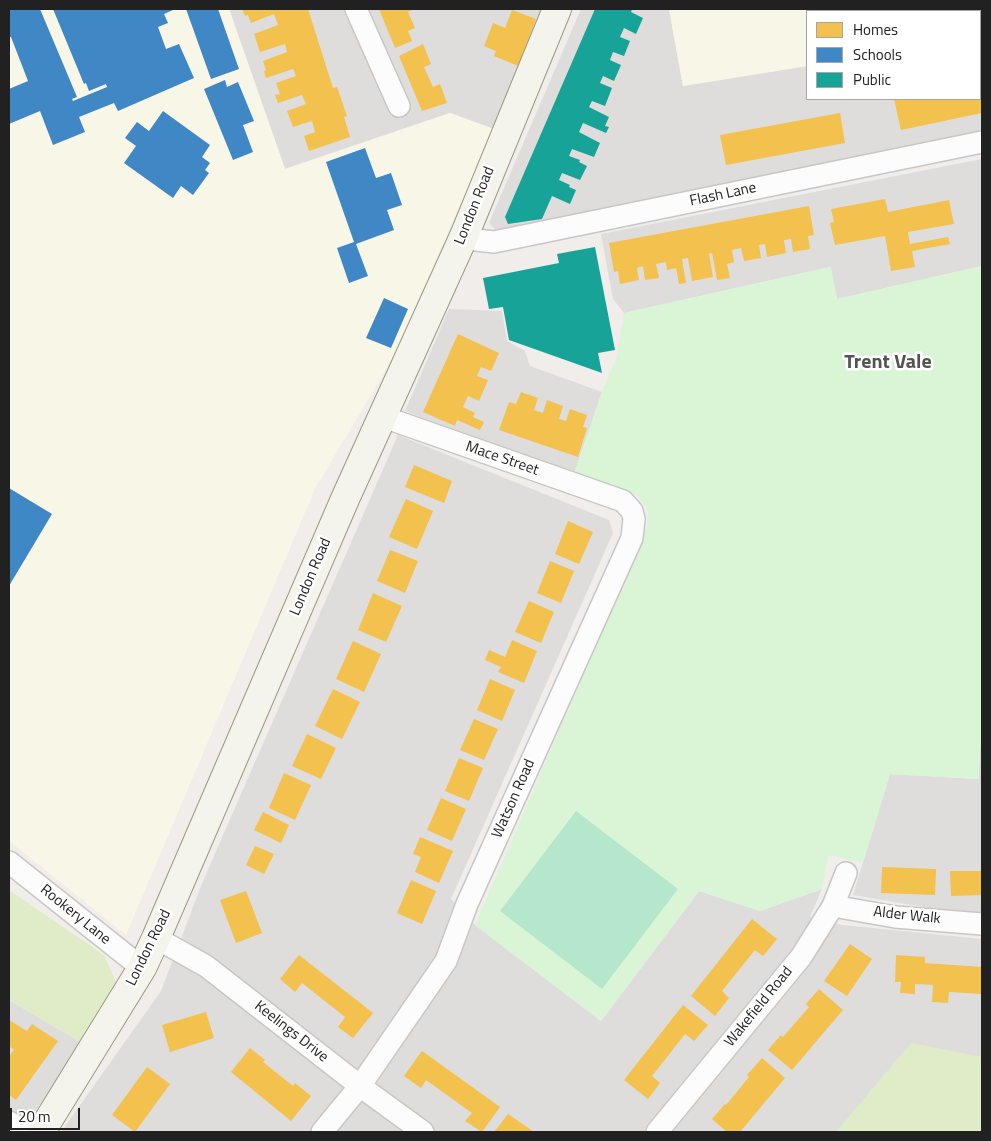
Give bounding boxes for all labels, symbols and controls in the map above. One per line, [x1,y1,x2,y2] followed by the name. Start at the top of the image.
[806,10,981,100] legend
[853,18,898,41] text: Homes
[853,43,902,66] text: Schools
[853,68,891,91] text: Public
[451,164,499,248] street label: London Road
[688,179,758,211] street label: Flash Lane
[844,351,932,375] district label: Trent Vale
[463,438,541,480] street label: Mace Street
[287,535,335,619] street label: London Road
[489,757,539,841] street label: Watson Road
[36,881,114,949] street label: Rookery Lane
[872,904,942,928] street label: Alder Walk
[123,907,175,989] street label: London Road
[721,963,797,1051] street label: Wakefield Road
[250,997,332,1067] street label: Keelings Drive
[12,1098,82,1130] scale bar
[18,1105,51,1128] text: 20 m

